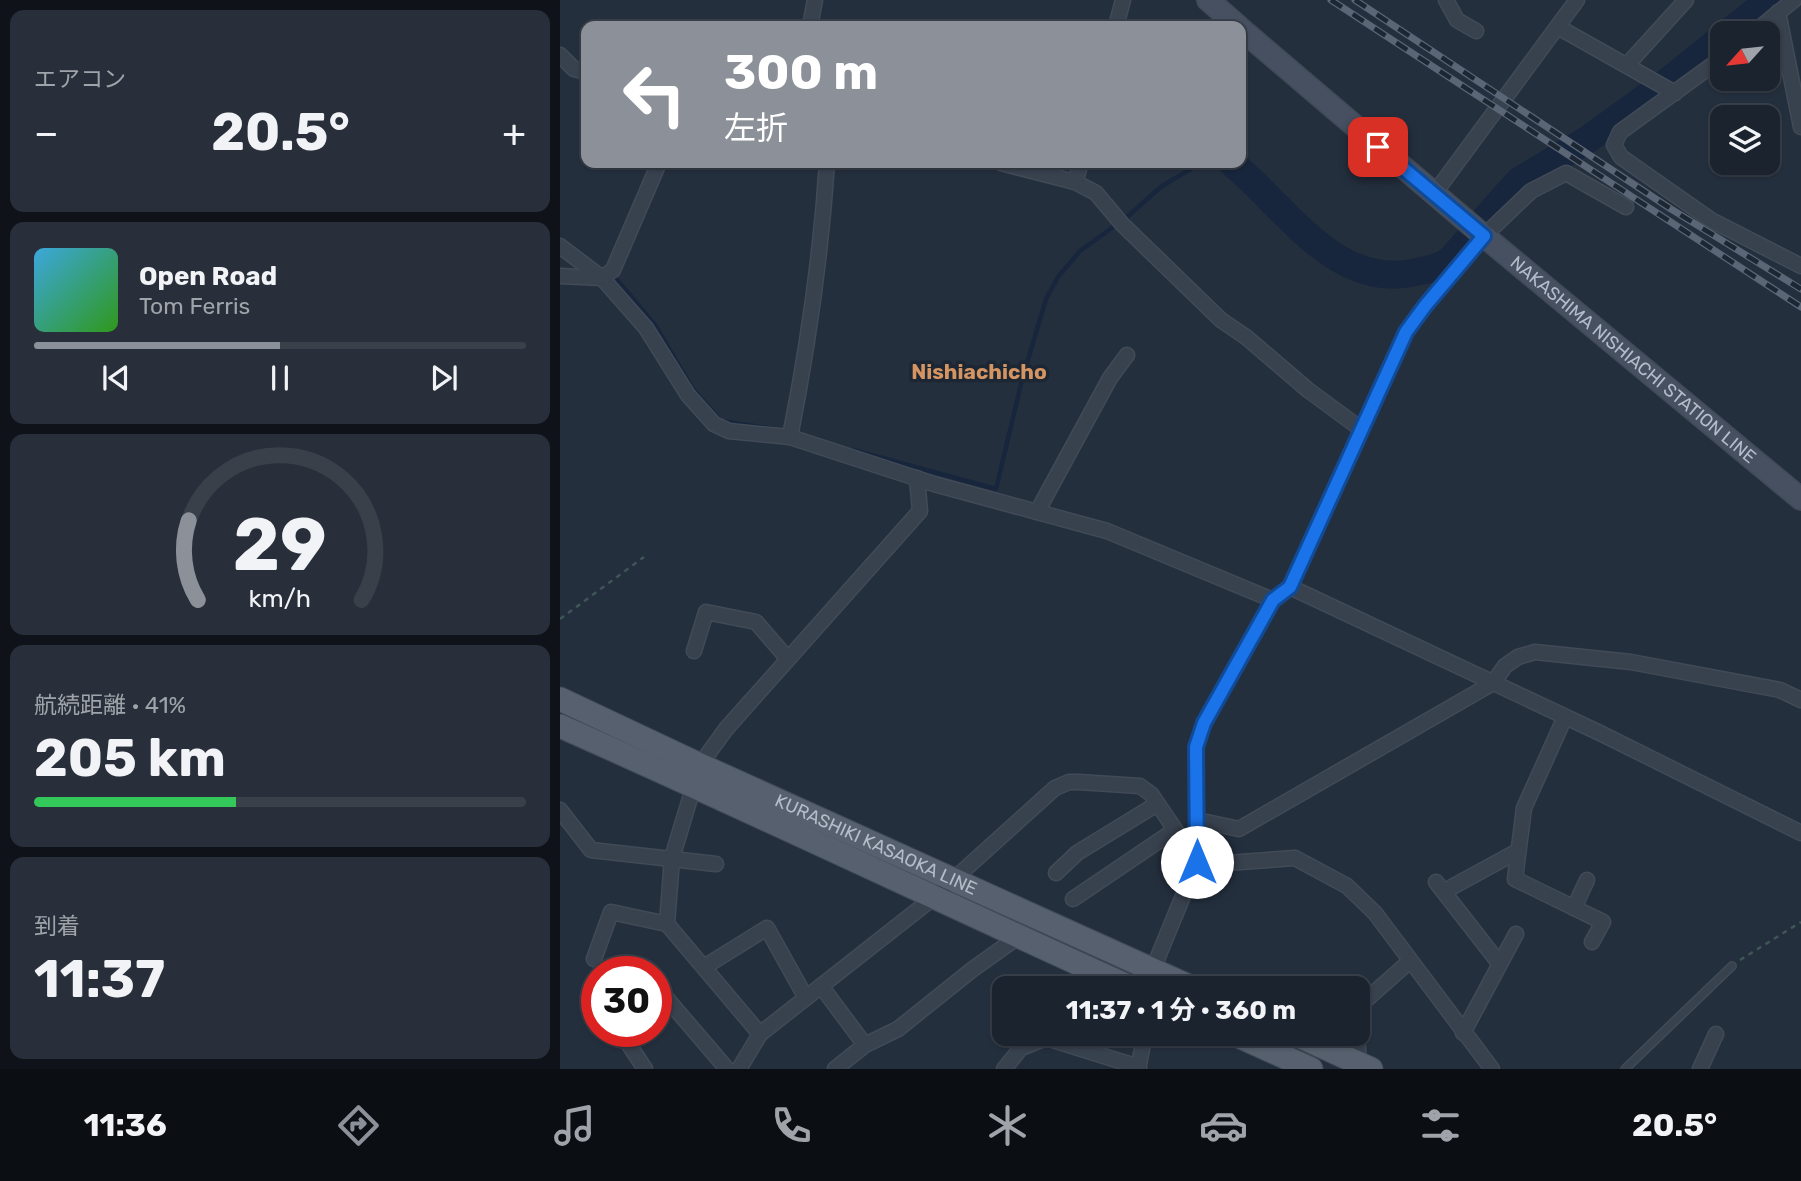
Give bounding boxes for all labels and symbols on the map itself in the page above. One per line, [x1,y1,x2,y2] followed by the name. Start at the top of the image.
[1710,21,1780,91] north arrow
[1348,117,1408,177] pin
[1506,251,1761,468] street label: NAKASHIMA NISHIACHI STATION LINE
[911,359,1047,384] district label: Nishiachicho
[772,789,981,900] street label: KURASHIKI KASAOKA LINE
[1160,825,1234,899] position arrow
[581,956,672,1047] speed limit sign: 30

